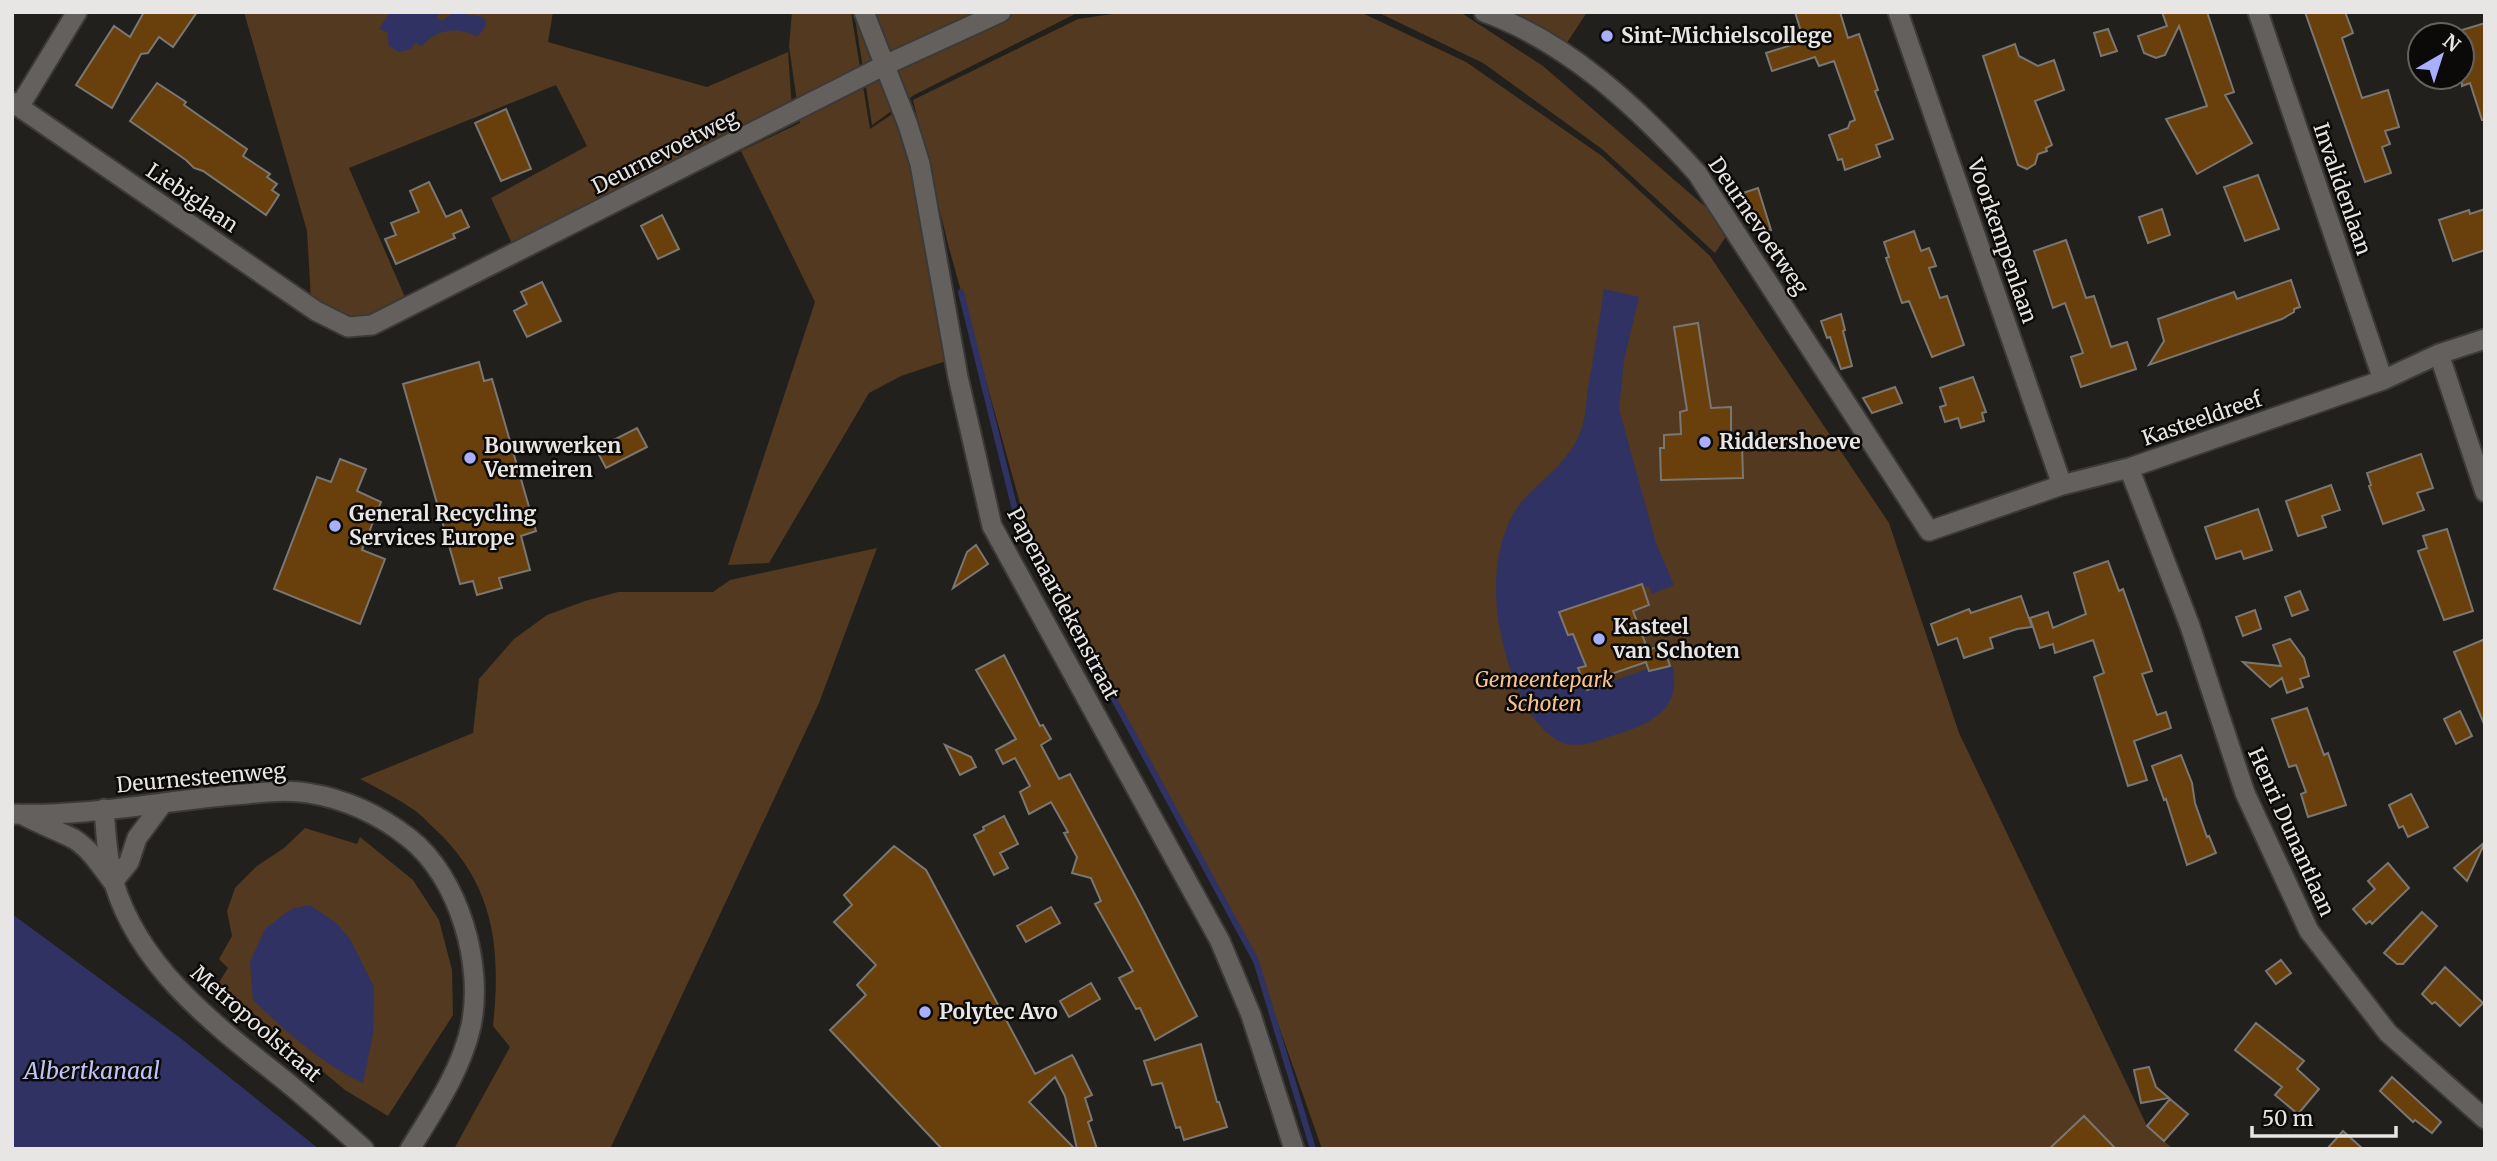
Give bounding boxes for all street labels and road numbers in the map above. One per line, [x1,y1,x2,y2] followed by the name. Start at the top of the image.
[587,103,743,200] street label: Deurnevoetweg
[2307,119,2378,259] street label: Invalidenlaan
[1702,152,1815,300] street label: Deurnevoetweg
[1961,154,2043,327] street label: Voorkempenlaan
[141,157,244,238] street label: Liebiglaan
[2138,385,2266,452] street label: Kasteeldreef
[1001,503,1126,705] street label: Papenaardekenstraat
[2242,743,2341,920] street label: Henri Dunantlaan
[115,757,287,798] street label: Deurnesteenweg
[185,959,327,1088] street label: Metropoolstraat

